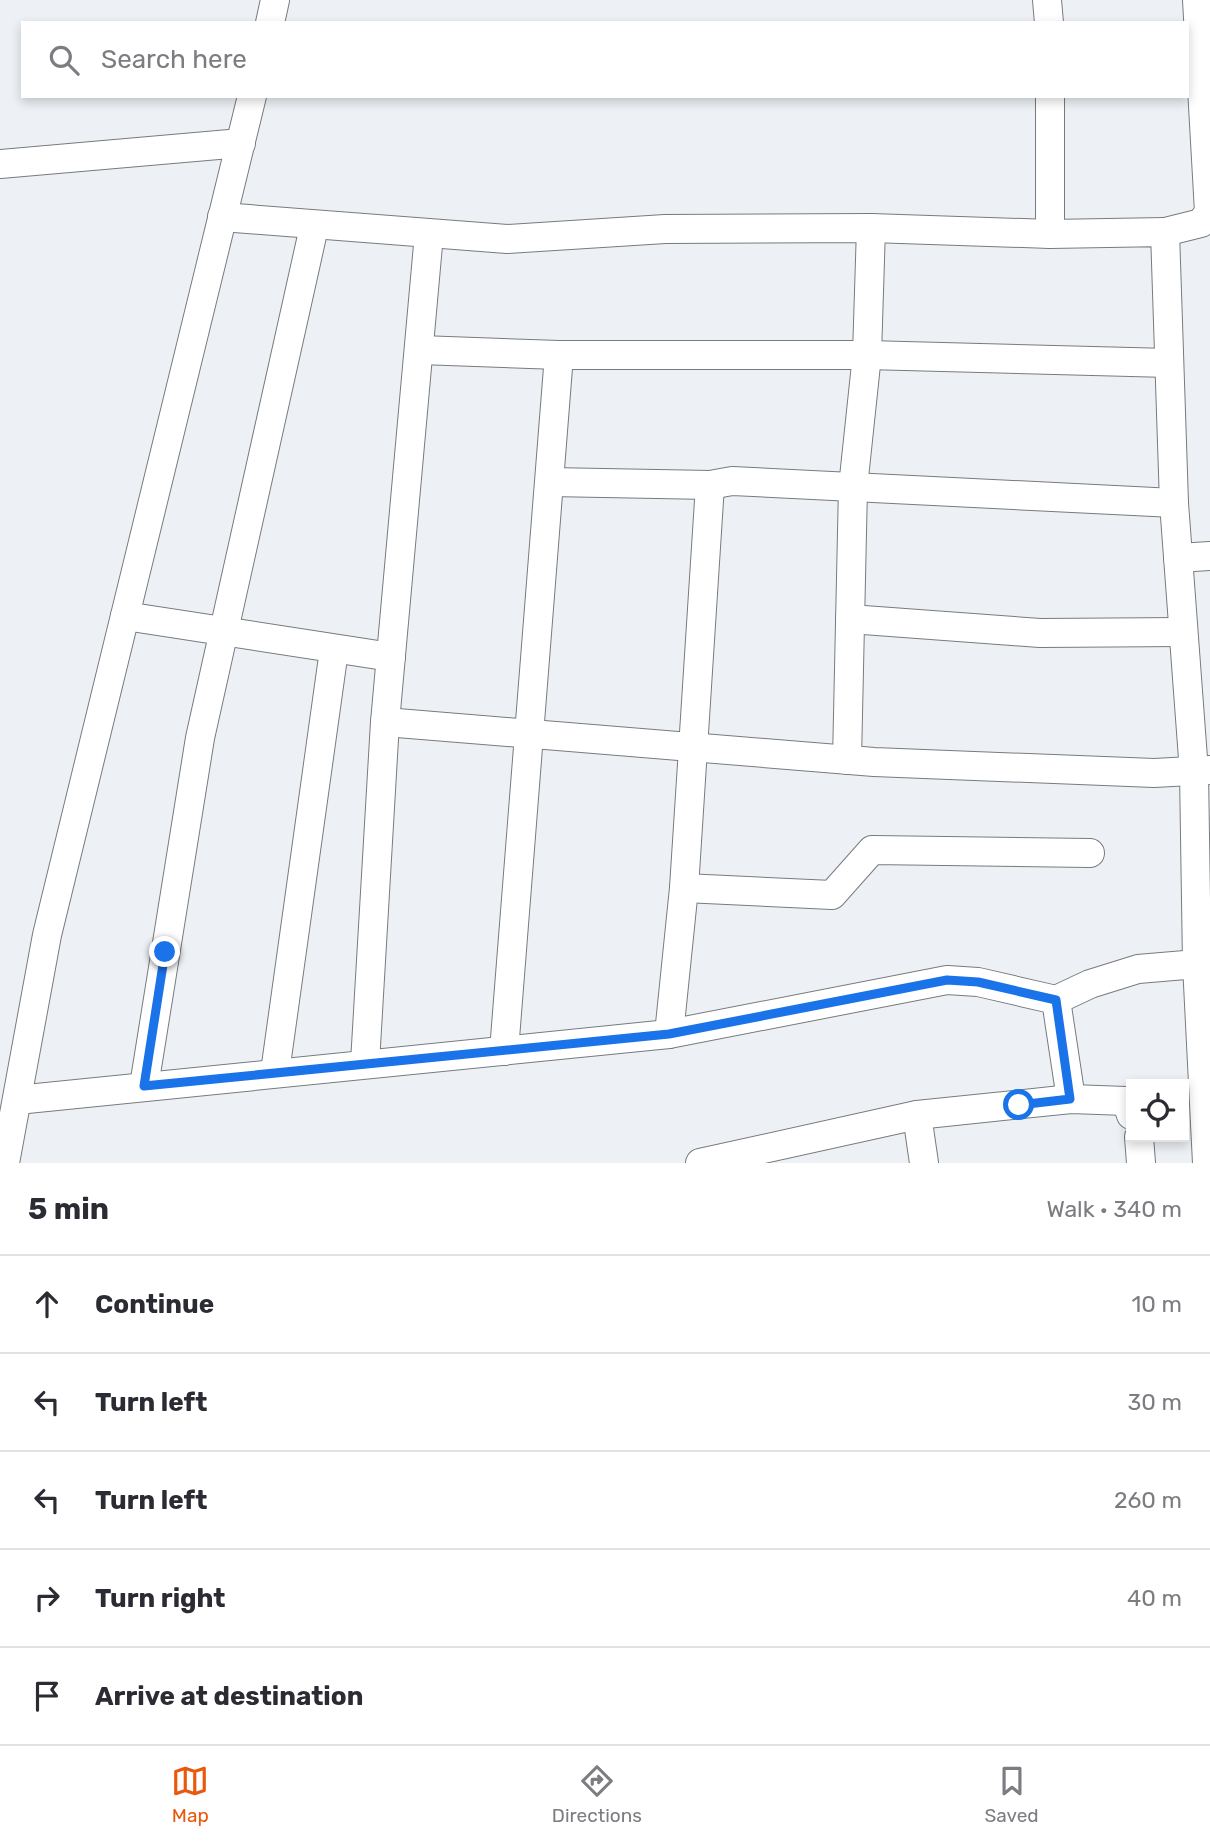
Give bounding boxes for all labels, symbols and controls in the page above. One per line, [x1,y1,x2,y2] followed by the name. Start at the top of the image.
[21,21,1189,98] search box
[45,41,83,79] icon: search
[101,44,247,75] text: Search here
[149,936,180,967] route end
[1126,1079,1189,1142] map controls
[1126,1079,1189,1142] button: locate
[1003,1089,1034,1120] route start
[28,1191,109,1227] text: 5 min
[1047,1195,1182,1223] text: Walk · 340 m
[28,1285,66,1323] icon: ahead
[95,1289,214,1320] text: Continue
[1131,1290,1182,1318] text: 10 m
[28,1383,66,1421] icon: left
[95,1387,207,1418] text: Turn left
[1127,1388,1182,1416] text: 30 m
[28,1481,66,1519] icon: left
[95,1485,207,1516] text: Turn left
[1114,1486,1182,1514] text: 260 m
[28,1579,66,1617] icon: right
[95,1583,225,1614] text: Turn right
[1127,1584,1182,1612] text: 40 m
[28,1677,66,1715] icon: arrive
[95,1681,363,1712] text: Arrive at destination
[171,1762,209,1827] tab: Map
[552,1762,642,1827] tab: Directions
[984,1762,1039,1827] tab: Saved

